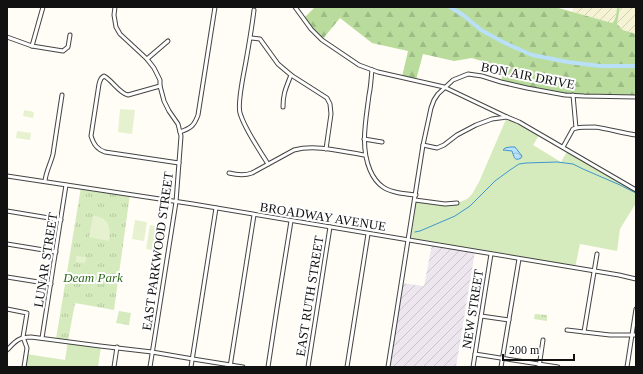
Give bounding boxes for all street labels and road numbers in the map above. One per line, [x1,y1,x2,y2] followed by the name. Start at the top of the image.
[480,59,576,92] street label: BON AIR DRIVE
[139,171,176,332] street label: EAST PARKWOOD STREET
[259,199,387,234] street label: BROADWAY AVENUE
[31,212,60,309] street label: LUNAR STREET
[293,235,326,357] street label: EAST RUTH STREET
[459,268,486,350] street label: NEW STREET

